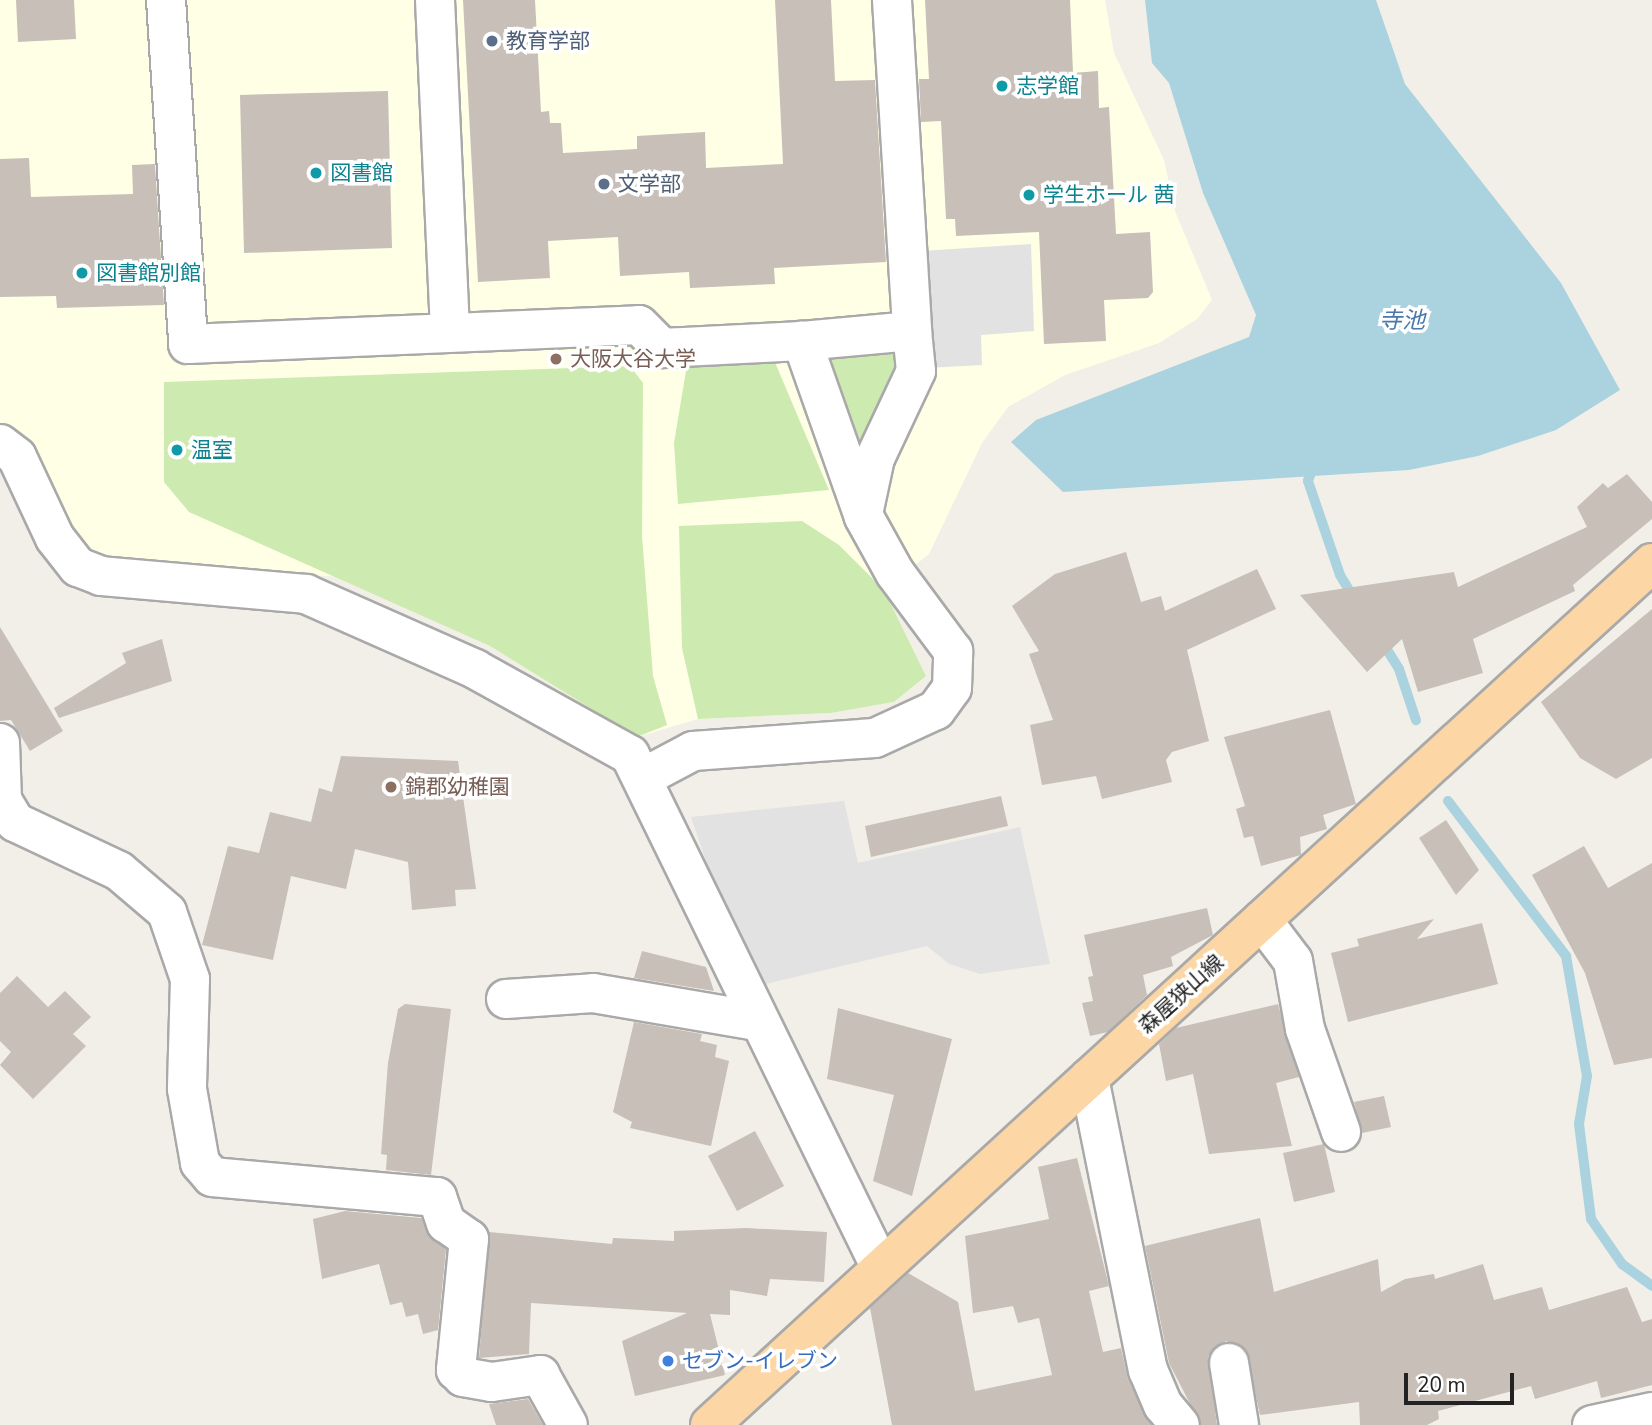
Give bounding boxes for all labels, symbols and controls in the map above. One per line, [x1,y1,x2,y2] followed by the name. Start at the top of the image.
[506,28,590,54] place label: 教育学部
[484,33,500,49] marker: 教育学部
[1016,73,1079,99] place label: 志学館
[994,78,1010,94] marker: 志学館
[330,160,393,186] place label: 図書館
[308,165,324,181] marker: 図書館
[618,171,681,197] place label: 文学部
[596,176,612,192] marker: 文学部
[1043,182,1174,208] place label: 学生ホール 茜
[1021,187,1037,203] marker: 学生ホール 茜
[96,260,201,286] place label: 図書館別館
[74,265,90,281] marker: 図書館別館
[1379,307,1425,335] water label: 寺池
[570,346,696,372] place label: 大阪大谷大学
[548,351,564,367] marker: 大阪大谷大学
[191,437,233,463] place label: 温室
[169,442,185,458] marker: 温室
[405,774,510,800] place label: 錦郡幼稚園
[383,779,399,795] marker: 錦郡幼稚園
[1134,950,1228,1038] street label: 森屋狭山線
[682,1348,838,1374] place label: セブン-イレブン
[660,1353,676,1369] marker: セブン-イレブン
[1407,1358,1517,1402] scale bar
[1417,1371,1466,1399] text: 20 m

